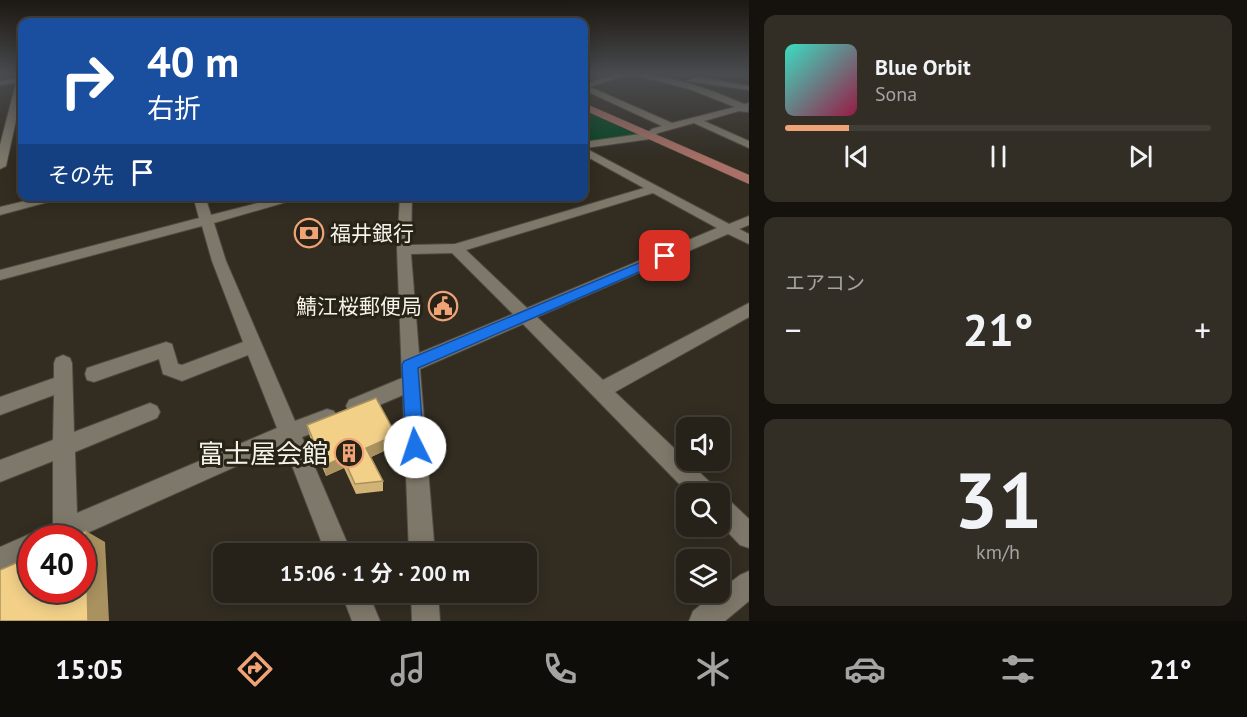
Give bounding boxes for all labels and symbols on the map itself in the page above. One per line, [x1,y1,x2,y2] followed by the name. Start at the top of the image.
[293,217,325,249] bank icon: 福井銀行
[330,220,414,247] place label: 福井銀行
[639,230,690,281] pin
[427,290,459,322] public building icon: 鯖江桜郵便局
[296,293,422,320] place label: 鯖江桜郵便局
[383,415,447,479] position arrow
[198,437,328,470] place label: 富士屋会館
[333,437,365,469] building icon: 富士屋会館
[18,525,96,603] speed limit sign: 40

